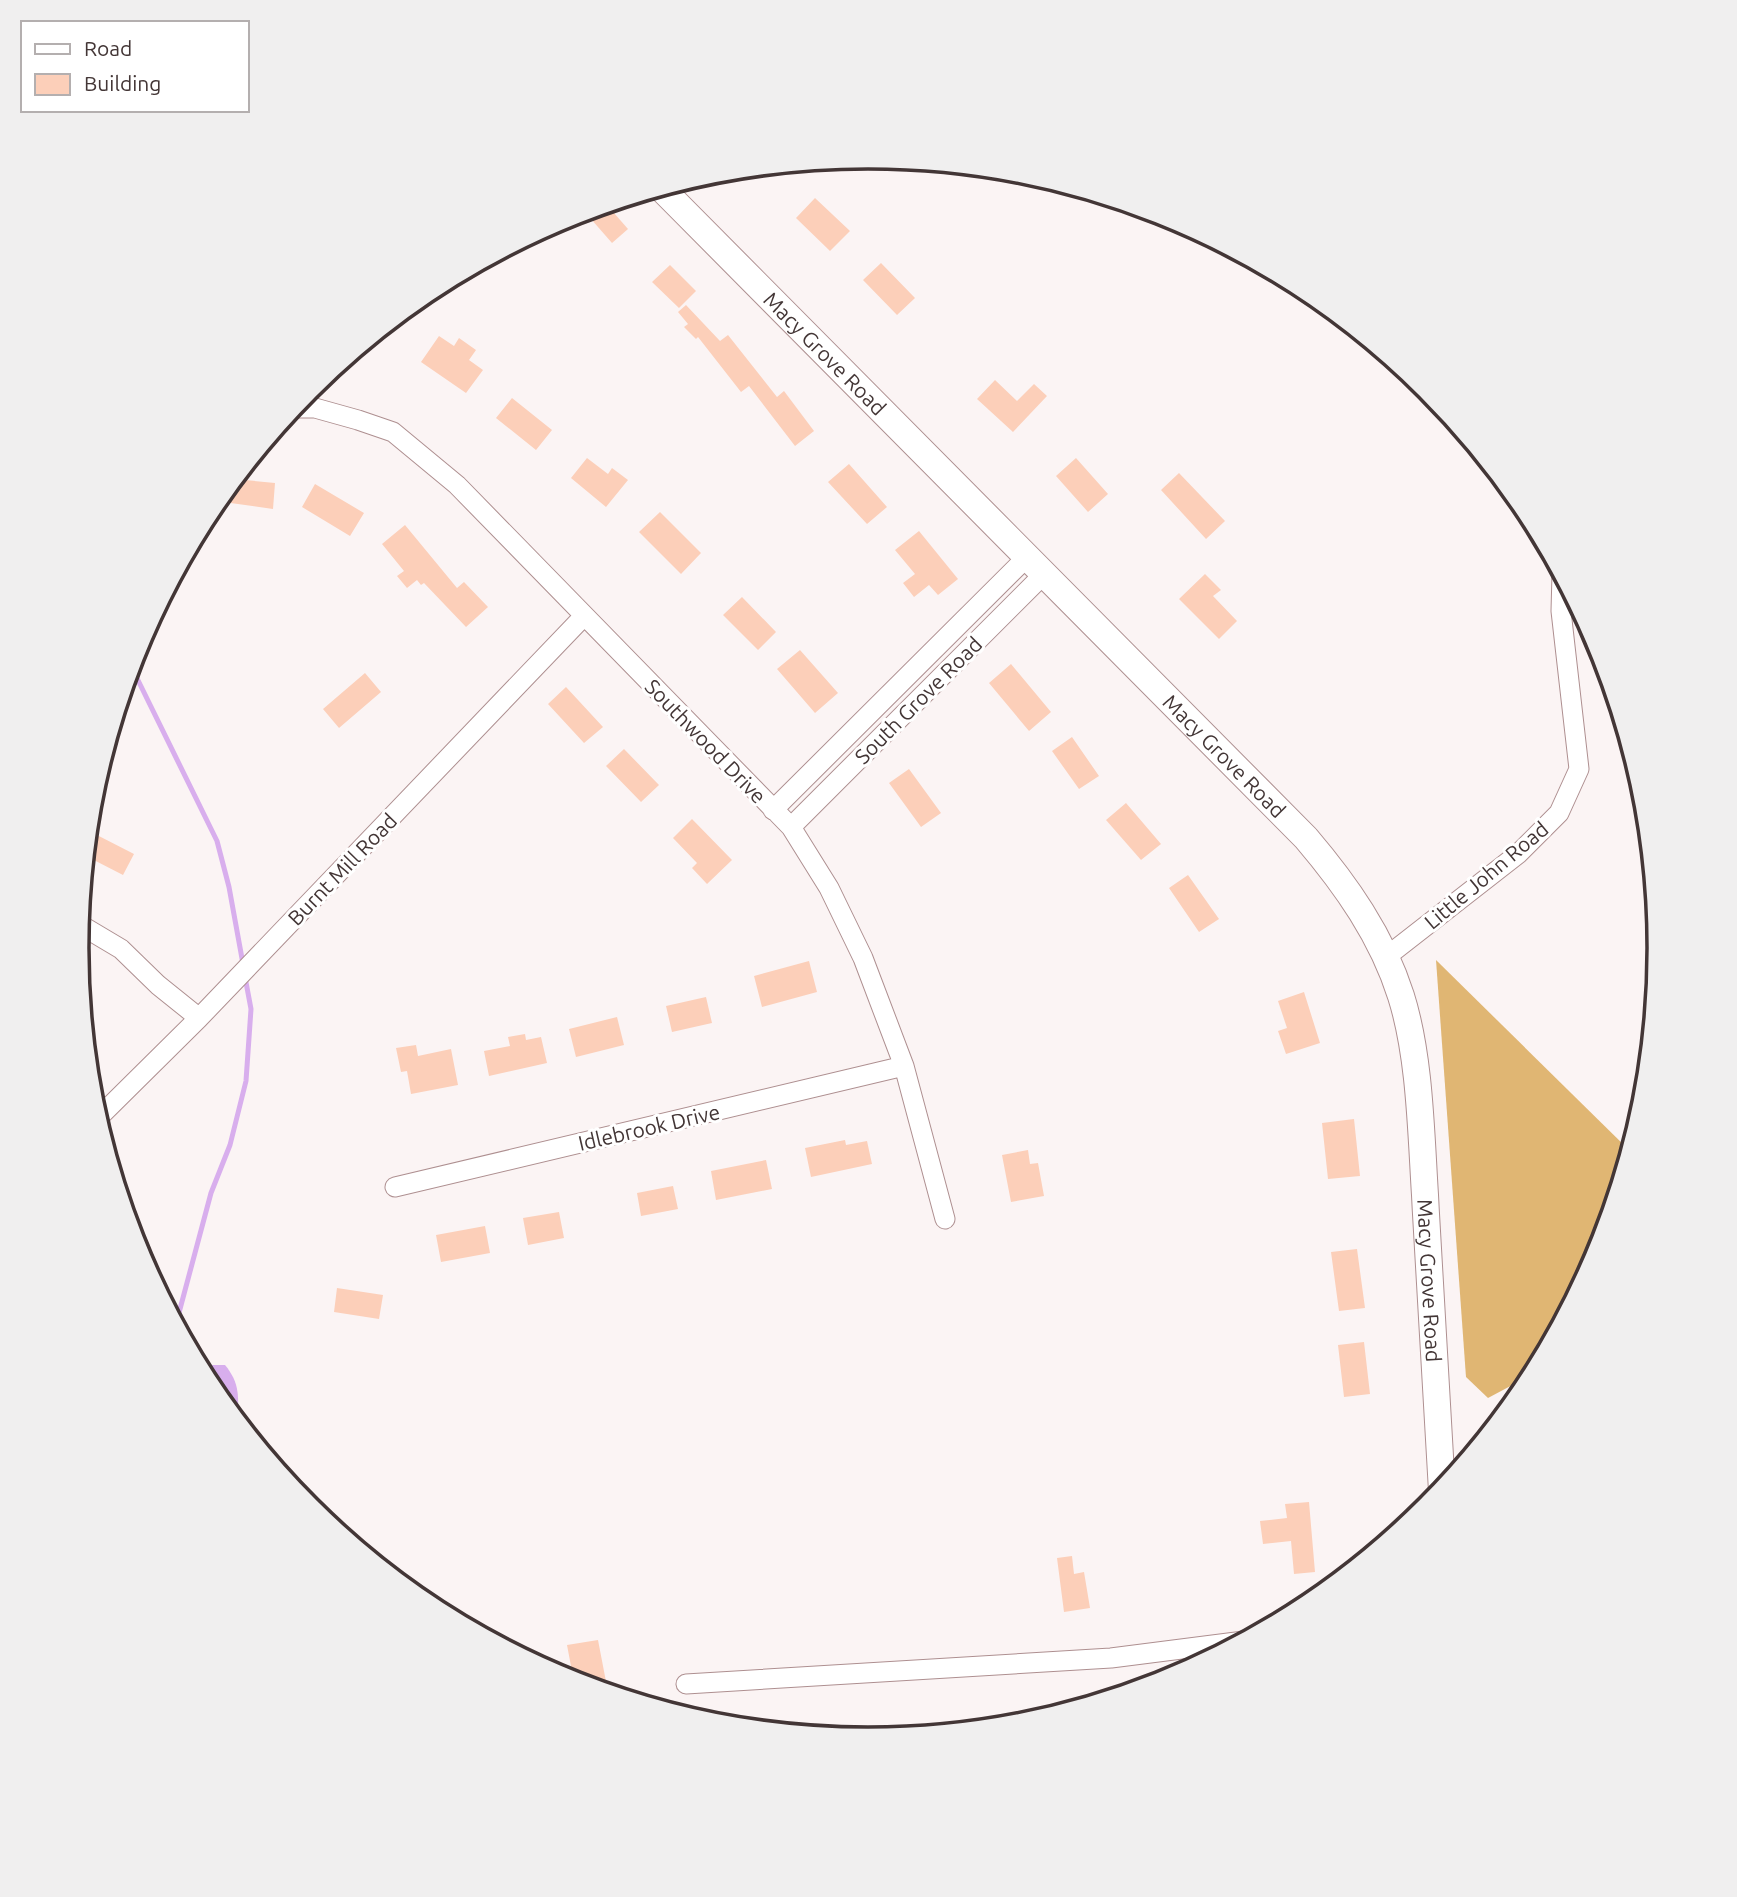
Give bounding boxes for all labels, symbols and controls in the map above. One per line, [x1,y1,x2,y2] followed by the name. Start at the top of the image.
[21,21,248,112] legend
[84,36,132,60] text: Road
[84,71,161,95] text: Building
[759,287,891,420] street label: Macy Grove Road
[850,632,986,768] street label: South Grove Road
[641,674,771,808] street label: Southwood Drive
[1159,689,1290,822] street label: Macy Grove Road
[283,808,401,930] street label: Burnt Mill Road
[1419,816,1553,934] street label: Little John Road
[576,1099,722,1155] street label: Idlebrook Drive
[1413,1199,1446,1363] street label: Macy Grove Road

